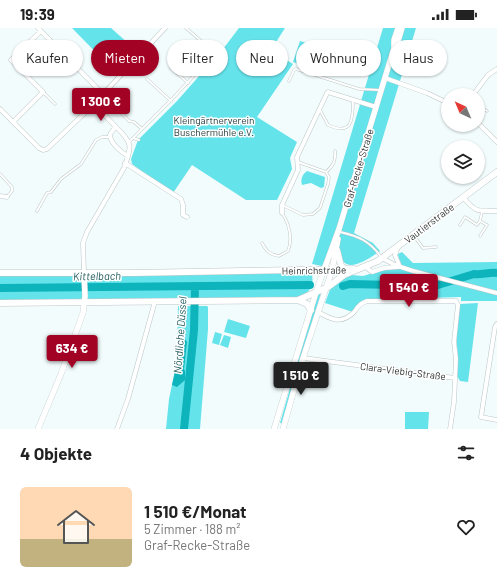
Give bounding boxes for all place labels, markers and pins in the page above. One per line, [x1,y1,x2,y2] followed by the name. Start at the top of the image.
[64,88,138,122] pin: 1 300 €
[372,274,446,308] pin: 1 540 €
[44,335,100,369] pin: 634 €
[264,362,338,396] pin: 1 510 €

